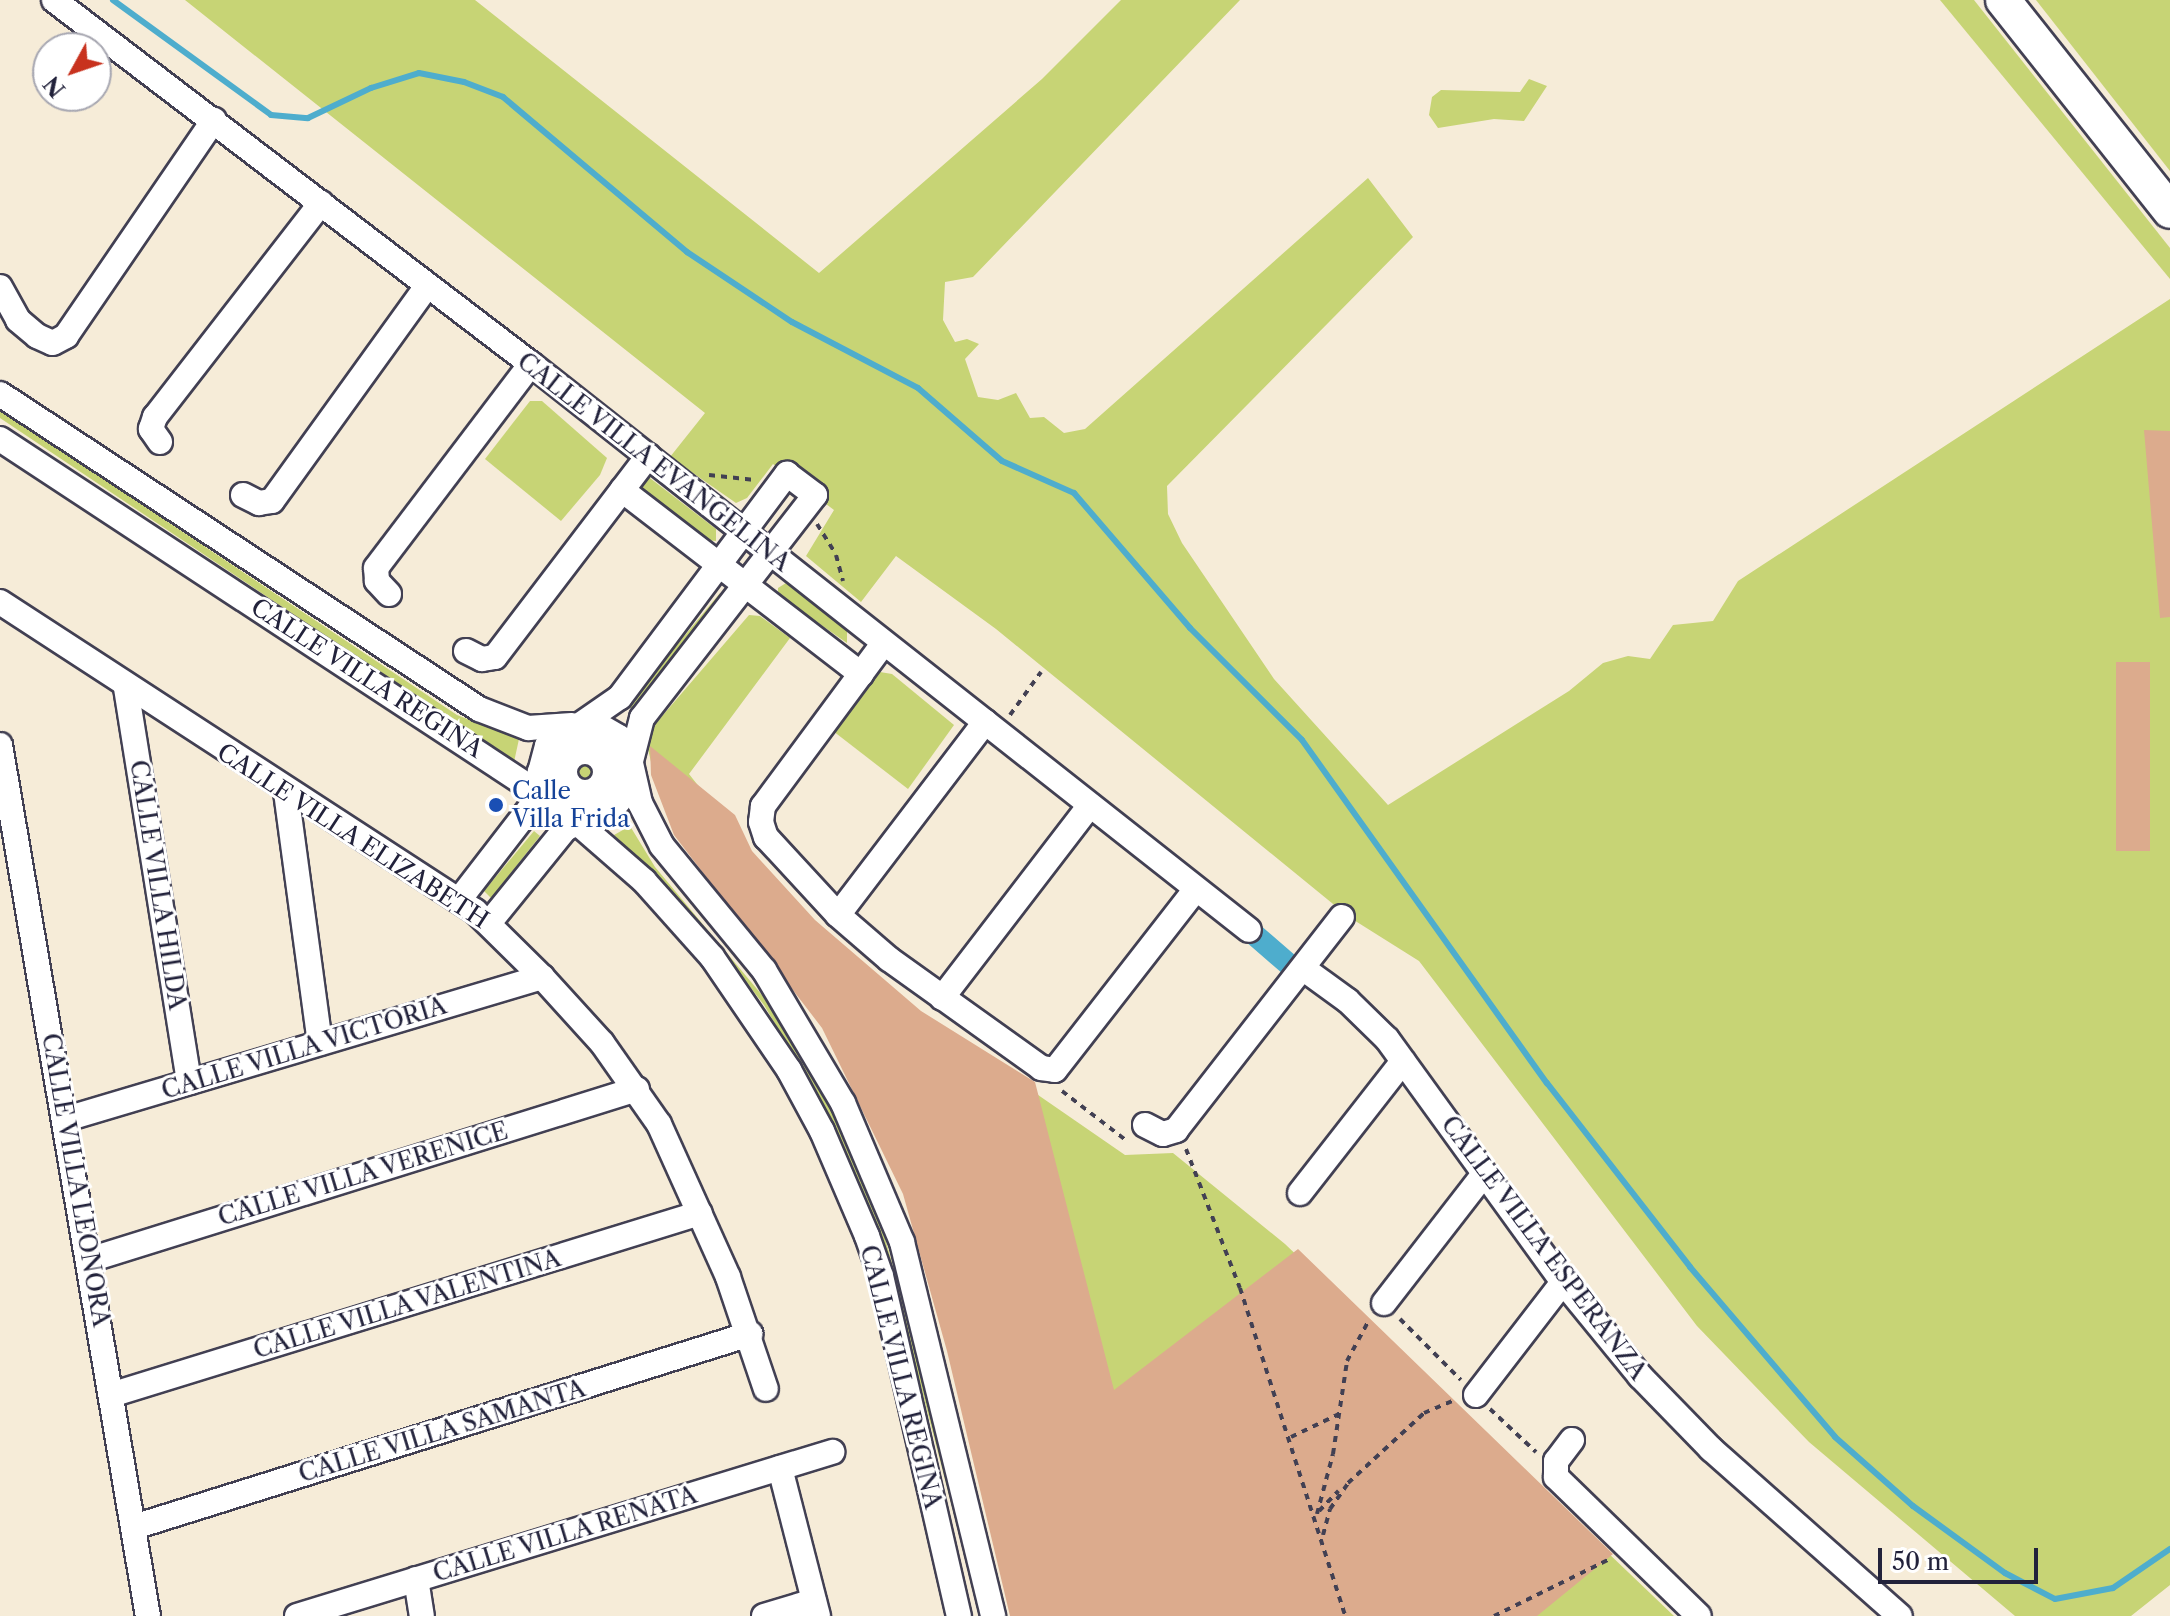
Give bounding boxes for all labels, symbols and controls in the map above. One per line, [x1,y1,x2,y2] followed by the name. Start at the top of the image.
[32,32,112,112] north arrow
[38,70,71,102] text: N
[511,346,797,578] street label: CALLE VILLA EVANGELINA
[245,592,489,764] street label: CALLE VILLA REGINA
[211,737,495,935] street label: CALLE VILLA ELIZABETH
[124,757,192,1013] street label: CALLE VILLA HILDA
[512,777,630,833] place label: Calle Villa Frida
[487,796,505,814] marker: Calle Villa Frida
[157,990,451,1106] street label: CALLE VILLA VICTORIA
[36,1030,116,1330] street label: CALLE VILLA LEONORA
[1435,1110,1653,1386] street label: CALLE VILLA ESPERANZA
[213,1116,513,1232] street label: CALLE VILLA VERENICE
[854,1241,948,1513] street label: CALLE VILLA REGINA
[249,1243,565,1365] street label: CALLE VILLA VALENTINA
[294,1373,590,1489] street label: CALLE VILLA SAMANTA
[429,1480,701,1588] street label: CALLE VILLA RENATA
[1882,1532,2042,1582] scale bar
[1892,1547,1949,1576] text: 50 m

